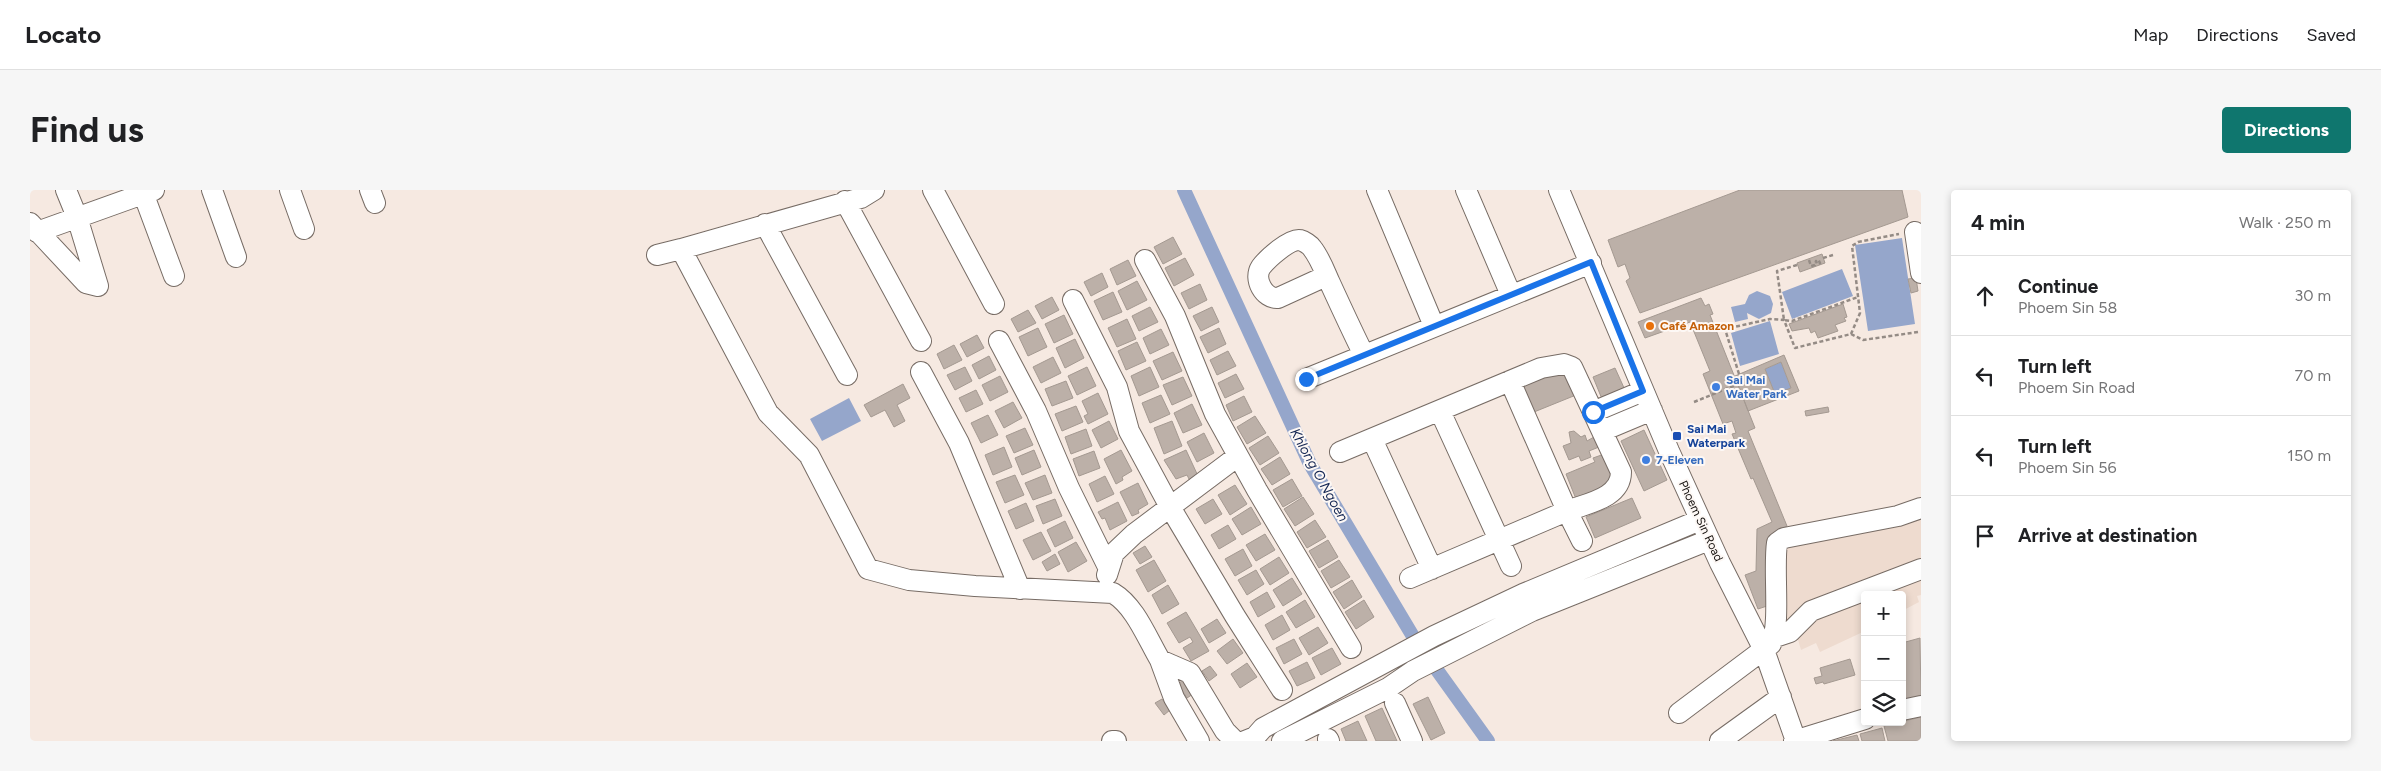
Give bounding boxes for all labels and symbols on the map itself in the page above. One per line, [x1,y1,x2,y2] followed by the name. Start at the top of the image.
[1660,319,1734,333] place label: Café Amazon
[1644,320,1656,332] marker: Café Amazon
[1295,368,1318,391] route end
[1726,373,1788,401] place label: Sai Mai Water Park
[1710,381,1722,393] marker: Sai Mai Water Park
[1582,401,1605,424] route start
[1687,422,1746,450] place label: Sai Mai Waterpark
[1286,425,1352,525] water label: Khlong O Ngoen
[1671,430,1683,442] marker: Sai Mai Waterpark
[1656,453,1704,467] place label: 7-Eleven
[1640,454,1652,466] marker: 7-Eleven
[1676,478,1726,564] street label: Phoem Sin Road

